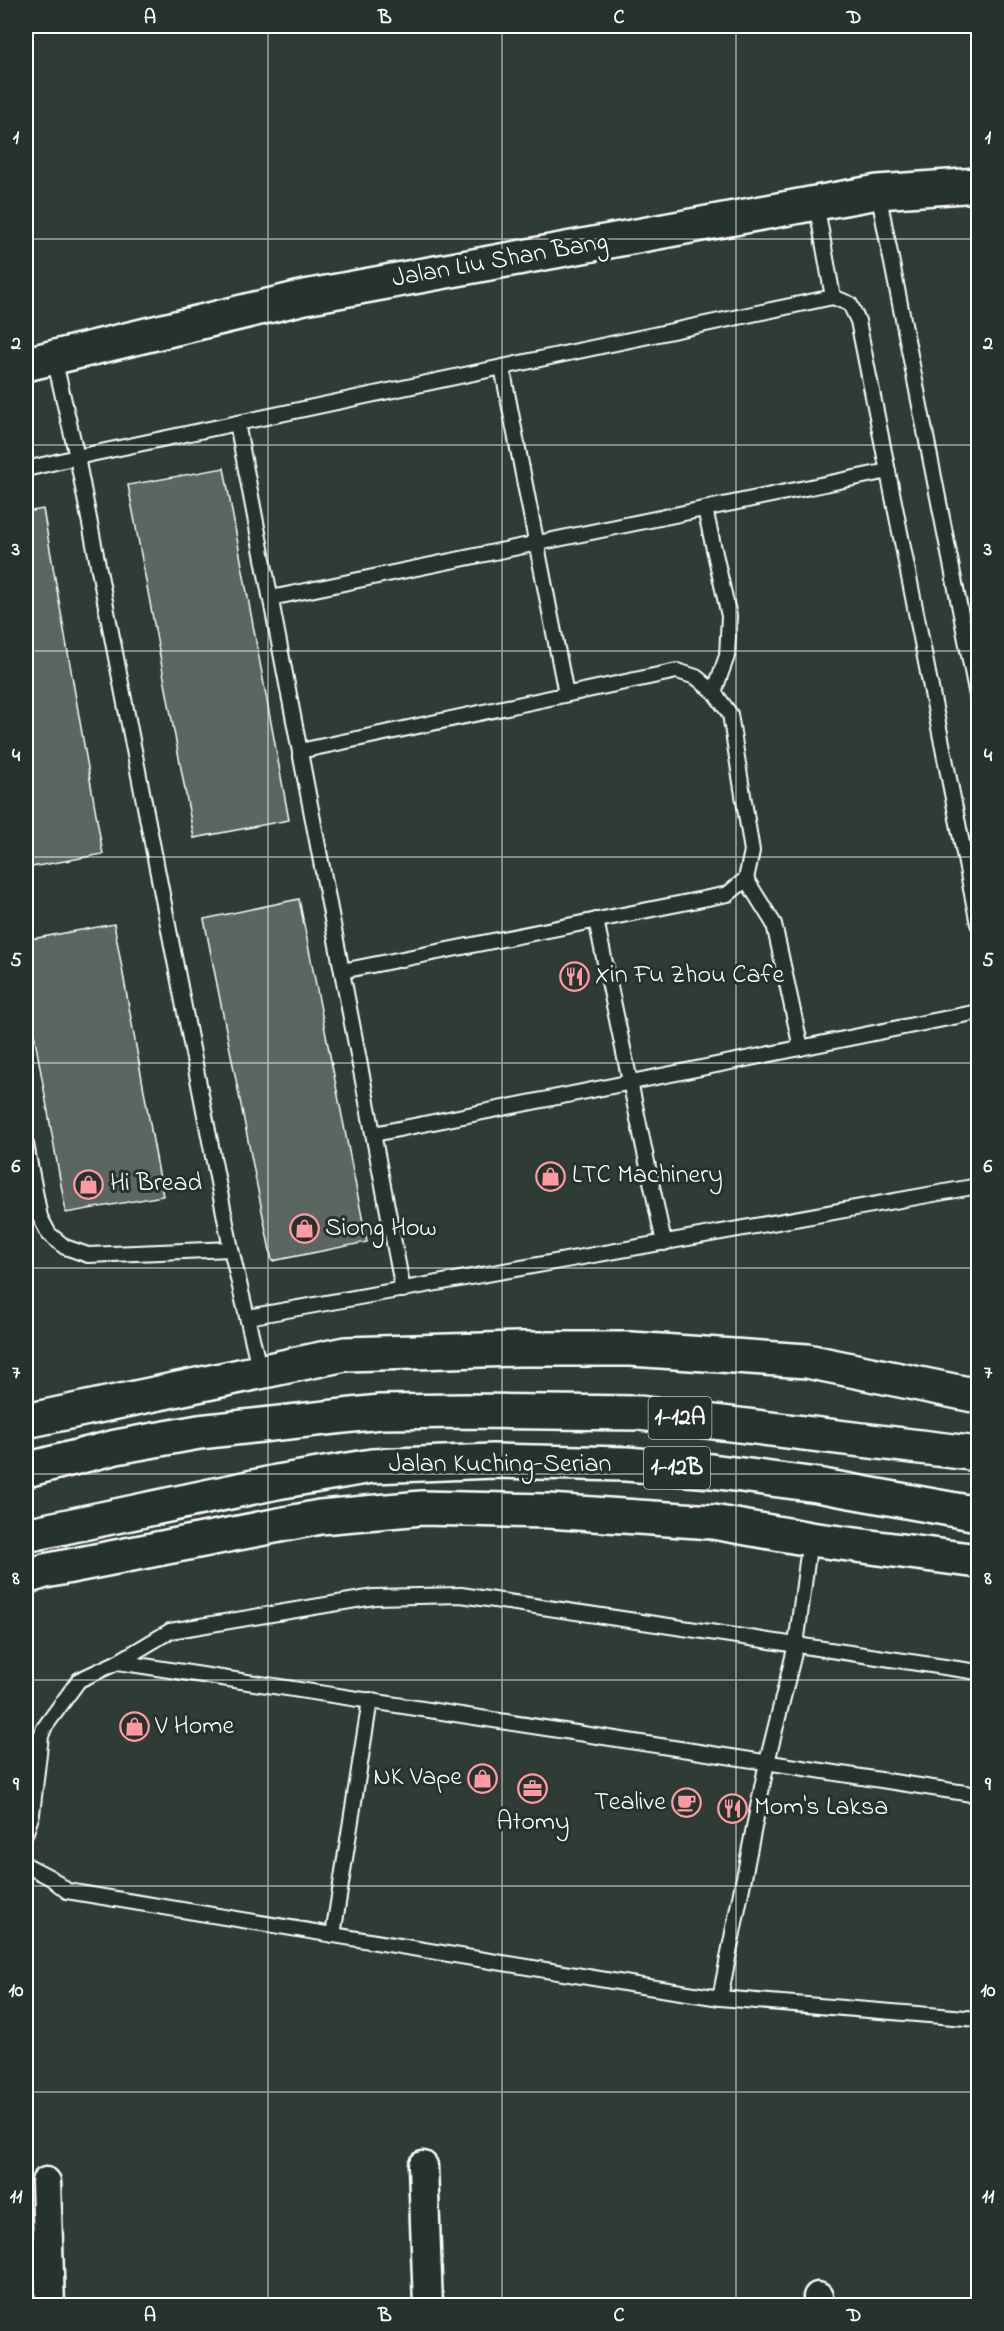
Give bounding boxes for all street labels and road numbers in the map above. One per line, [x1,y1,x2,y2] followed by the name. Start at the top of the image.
[389,223,611,299] street label: Jalan Liu Shan Bang
[648,1397,712,1439] road number: 1-12A
[389,1446,611,1484] street label: Jalan Kuching-Serian
[644,1447,710,1489] road number: 1-12B

